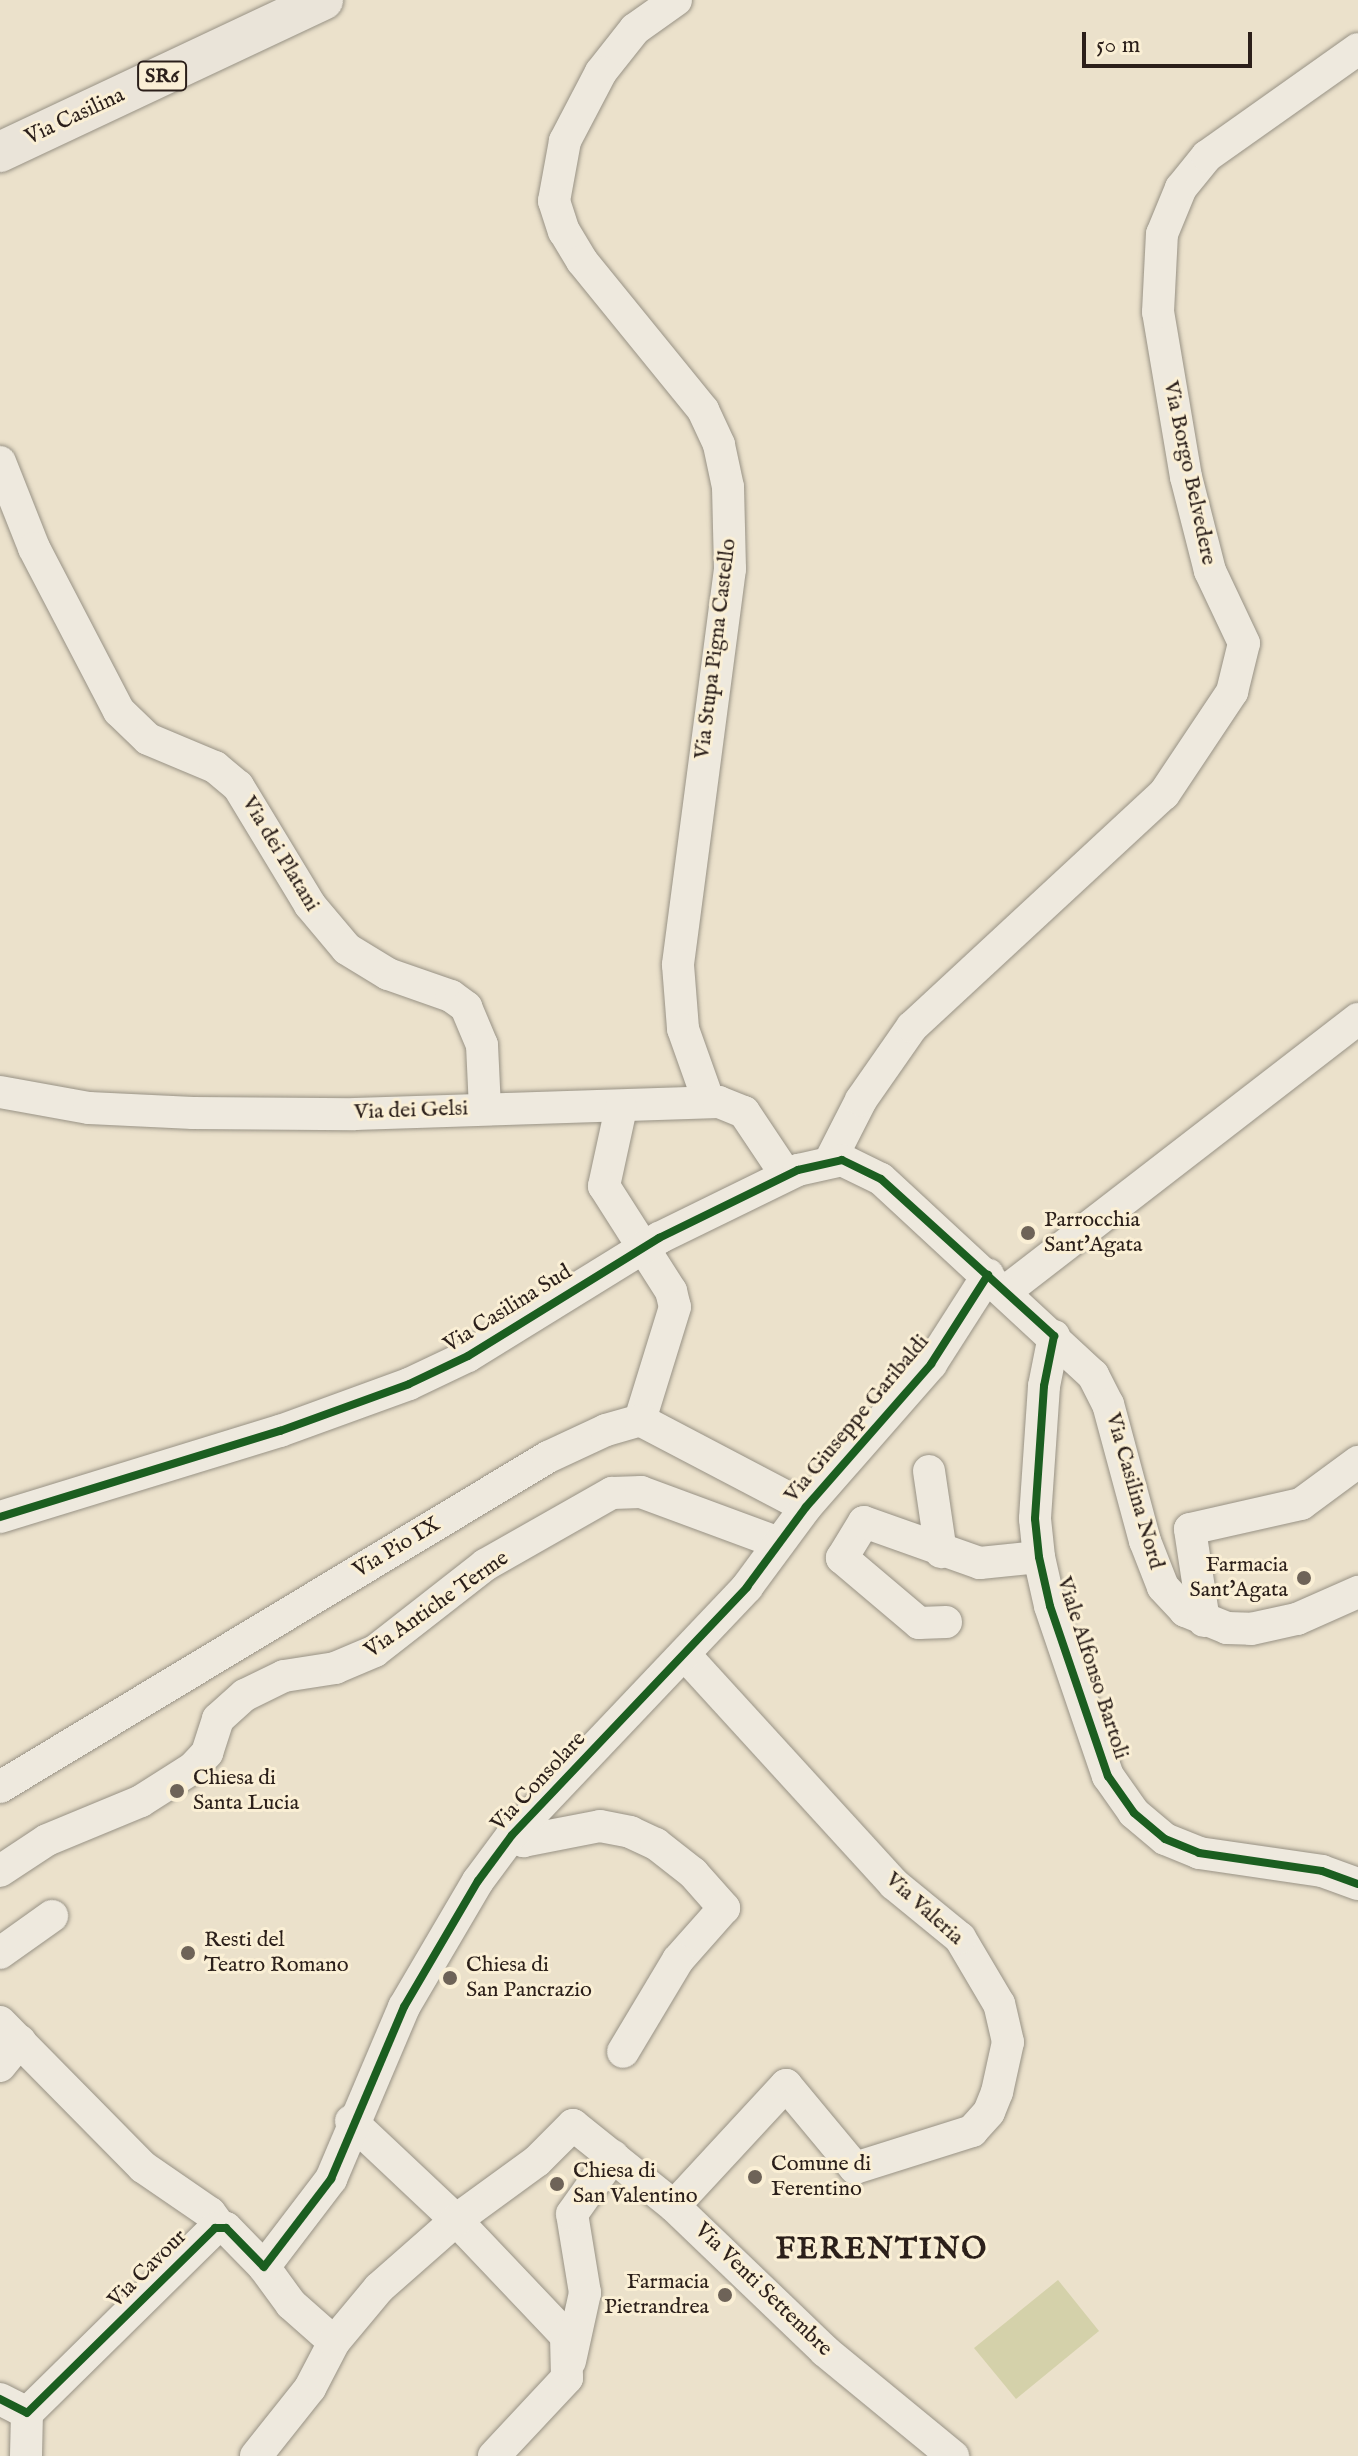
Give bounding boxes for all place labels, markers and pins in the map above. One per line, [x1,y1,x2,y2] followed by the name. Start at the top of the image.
[1044,1207,1143,1258] place label: Parrocchia Sant'Agata
[1019,1224,1037,1242] marker: Parrocchia Sant'Agata
[1189,1552,1288,1604] place label: Farmacia Sant'Agata
[1295,1569,1313,1587] marker: Farmacia Sant'Agata
[193,1765,299,1816] place label: Chiesa di Santa Lucia
[168,1782,186,1800] marker: Chiesa di Santa Lucia
[204,1927,349,1978] place label: Resti del Teatro Romano
[179,1944,197,1962] marker: Resti del Teatro Romano
[466,1952,592,2004] place label: Chiesa di San Pancrazio
[441,1969,459,1987] marker: Chiesa di San Pancrazio
[771,2151,871,2202] place label: Comune di Ferentino
[573,2158,697,2210] place label: Chiesa di San Valentino
[746,2168,764,2186] marker: Comune di Ferentino
[548,2175,566,2193] marker: Chiesa di San Valentino
[604,2269,709,2320] place label: Farmacia Pietrandrea
[716,2286,734,2304] marker: Farmacia Pietrandrea

